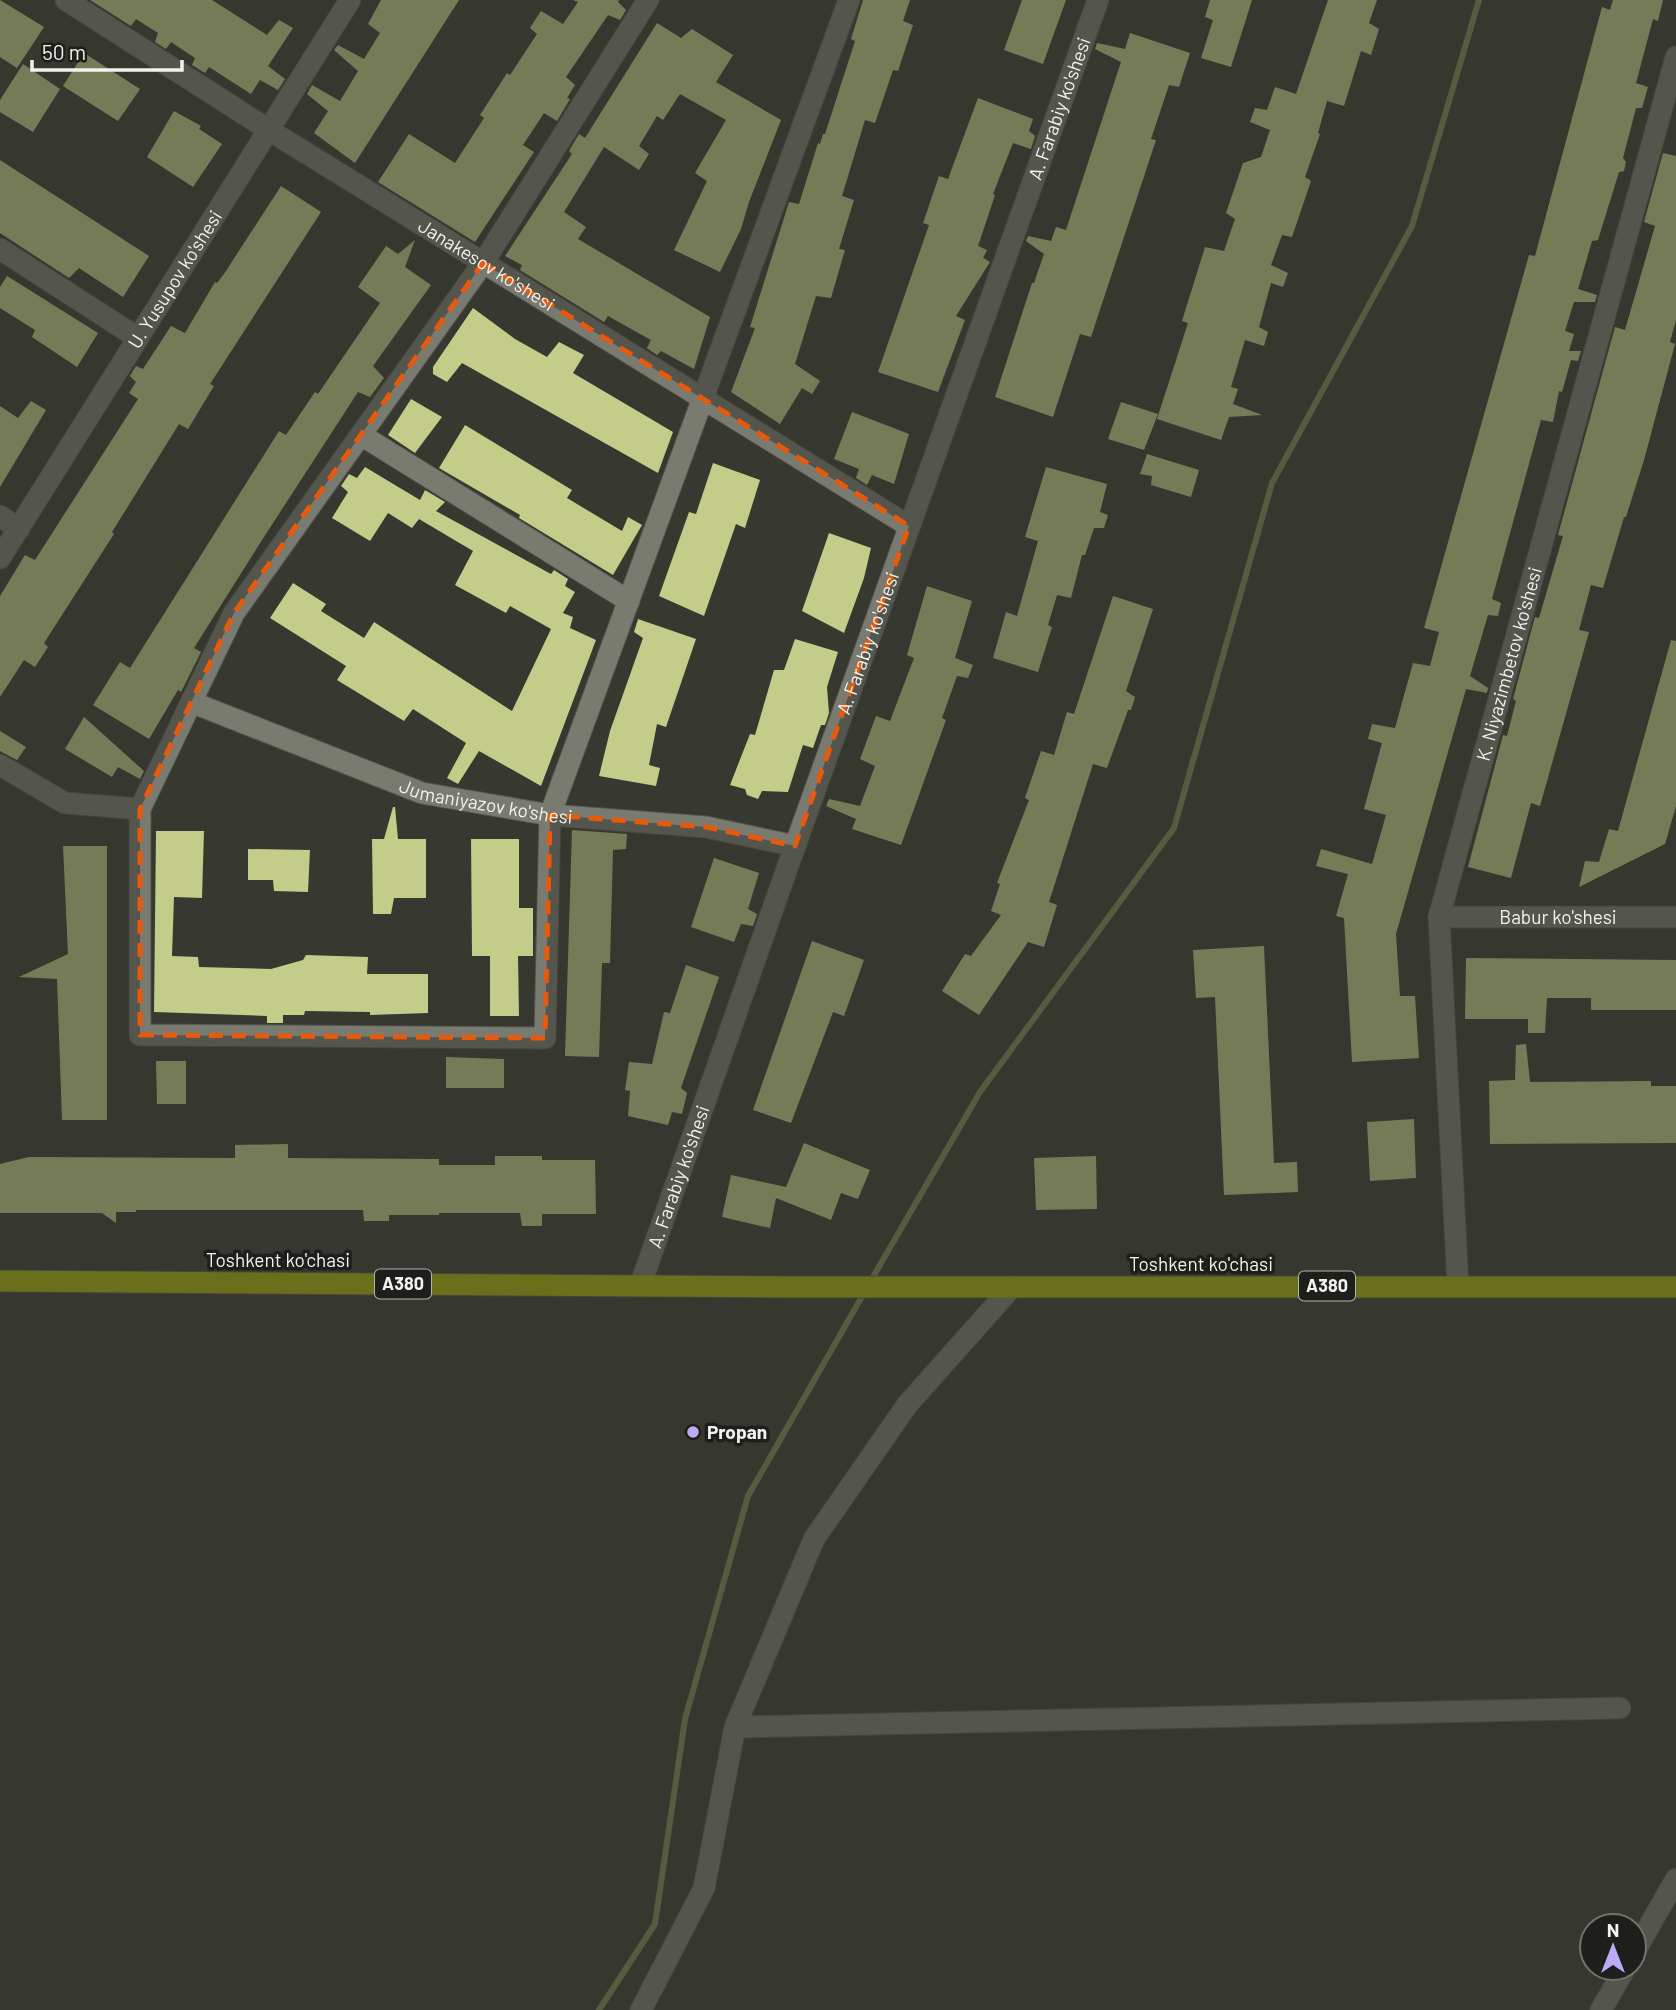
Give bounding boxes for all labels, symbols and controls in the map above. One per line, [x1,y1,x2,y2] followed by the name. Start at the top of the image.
[32,28,182,72] scale bar
[1023,34,1095,182] street label: A. Farabiy ko'shesi
[42,39,86,64] text: 50 m
[123,206,226,352] street label: U. Yusupov ko'shesi
[414,213,559,315] street label: Janakesov ko'shesi
[1471,564,1546,763] street label: K. Niyazimbetov ko'shesi
[831,569,903,717] street label: A. Farabiy ko'shesi
[396,773,574,828] street label: Jumaniyazov ko'shesi
[1499,905,1617,928] street label: Babur ko'shesi
[642,1102,714,1251] street label: A. Farabiy ko'shesi
[206,1248,350,1271] street label: Toshkent ko'chasi
[1129,1252,1273,1275] street label: Toshkent ko'chasi
[375,1269,431,1298] road number: A380
[1299,1272,1355,1301] road number: A380
[707,1420,767,1443] place label: Propan
[685,1424,701,1440] marker: Propan
[1578,1912,1648,1982] north arrow
[1607,1918,1619,1941] text: N

